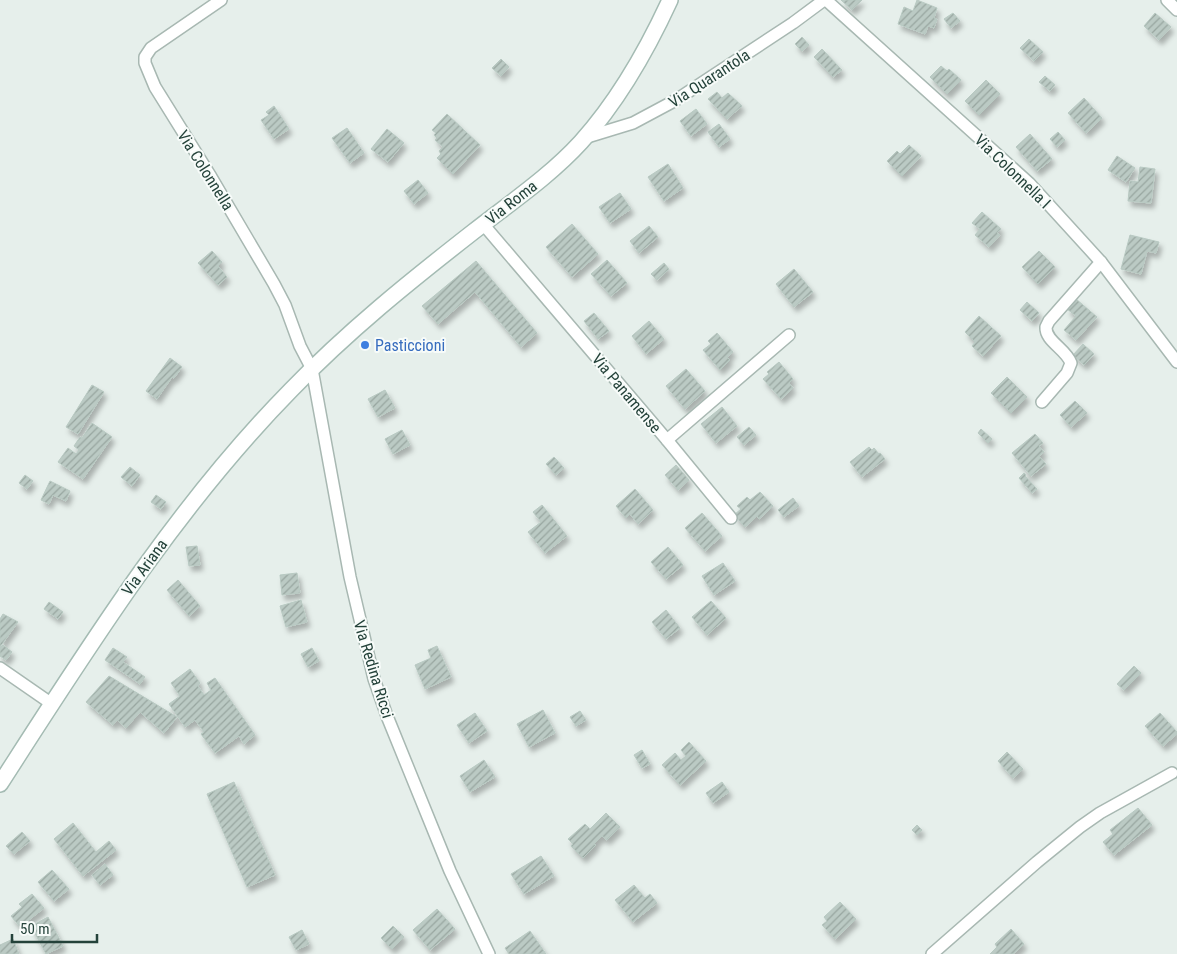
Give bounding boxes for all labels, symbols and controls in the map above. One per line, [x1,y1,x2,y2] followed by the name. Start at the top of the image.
[665,45,753,112] street label: Via Quarantola
[173,127,238,214] street label: Via Colonnella
[971,130,1055,212] street label: Via Colonnella I
[482,176,541,228] street label: Via Roma
[375,336,445,355] place label: Pasticcioni
[359,339,371,351] marker: Pasticcioni
[588,350,665,437] street label: Via Panamense
[118,535,171,599] street label: Via Ariana
[350,618,397,720] street label: Via Redina Ricci
[12,912,98,944] scale bar
[20,920,50,938] text: 50 m

